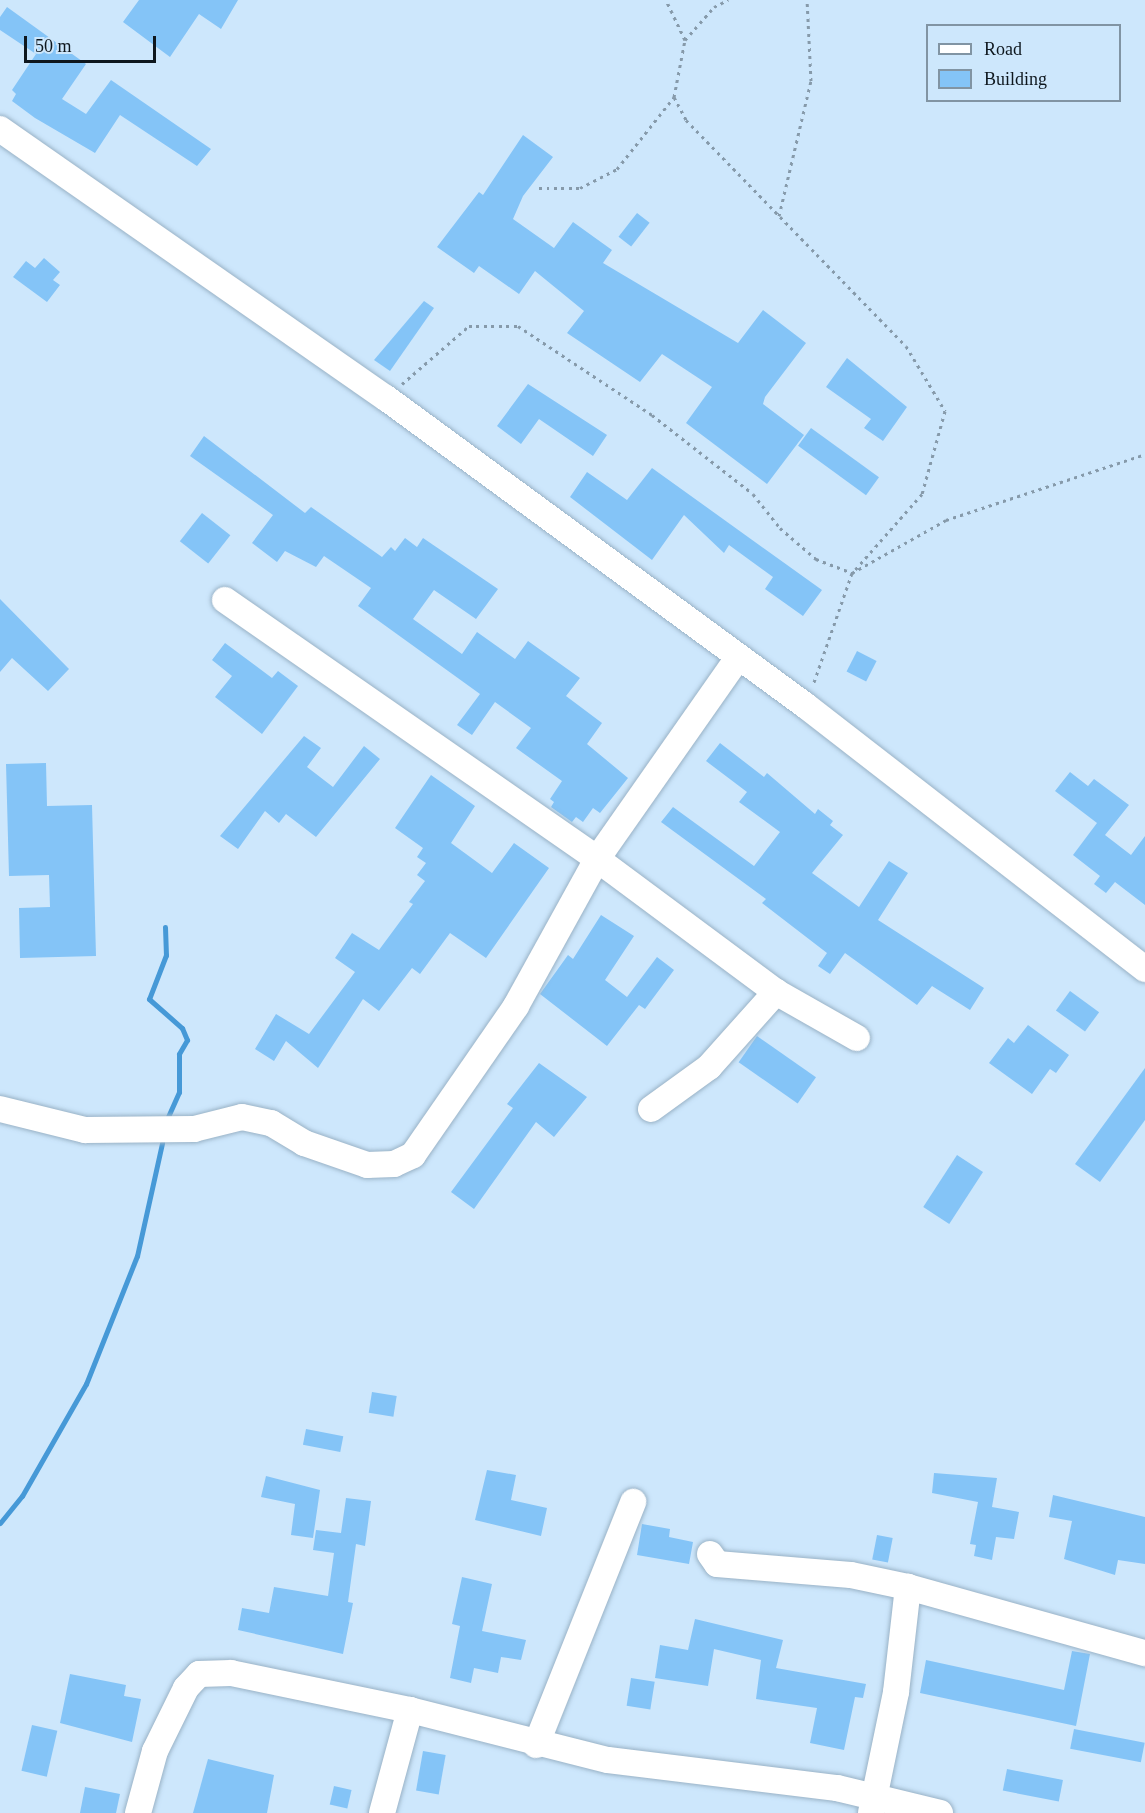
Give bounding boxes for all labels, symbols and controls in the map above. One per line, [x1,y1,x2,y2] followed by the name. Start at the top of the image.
[27,24,159,62] scale bar
[926,24,1121,102] legend
[35,36,72,56] text: 50 m
[984,39,1022,59] text: Road
[984,69,1047,89] text: Building

